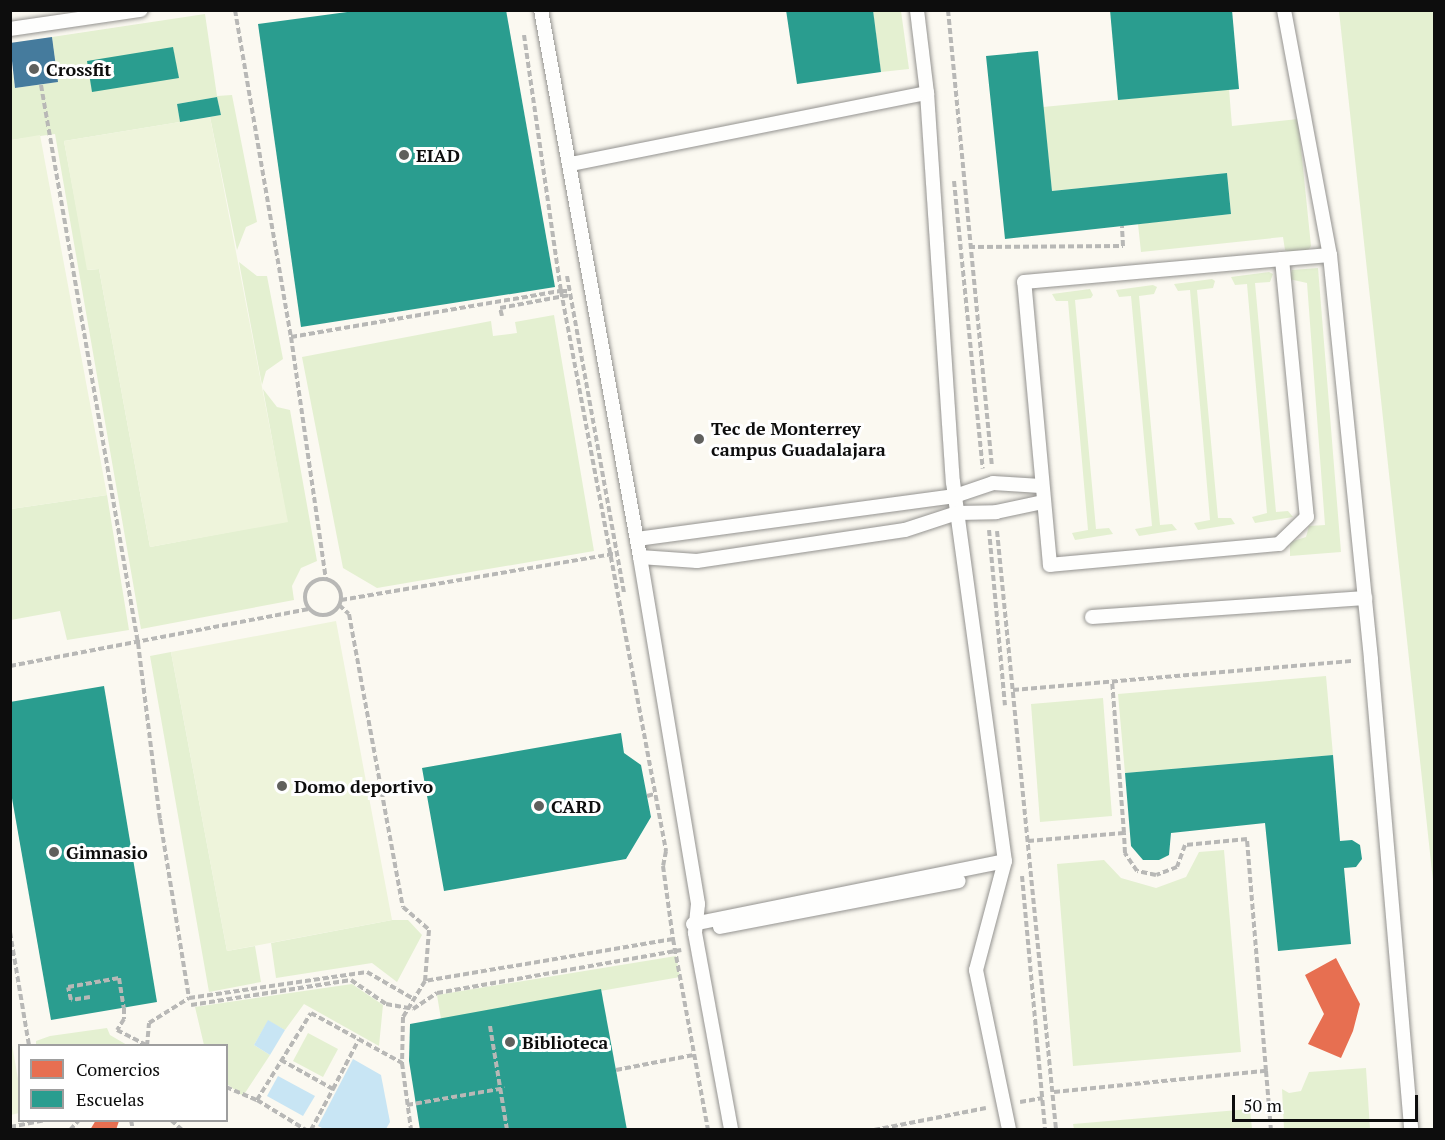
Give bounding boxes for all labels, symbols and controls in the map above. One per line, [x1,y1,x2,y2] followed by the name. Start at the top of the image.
[46,58,112,80] place label: Crossfit
[27,62,41,76] marker: Crossfit
[416,144,460,166] place label: EIAD
[397,148,411,162] marker: EIAD
[711,418,886,460] place label: Tec de Monterrey campus Guadalajara
[692,432,706,446] marker: Tec de Monterrey campus Guadalajara
[294,775,433,797] place label: Domo deportivo
[275,779,289,793] marker: Domo deportivo
[551,795,601,817] place label: CARD
[532,799,546,813] marker: CARD
[66,841,148,863] place label: Gimnasio
[47,845,61,859] marker: Gimnasio
[522,1031,608,1053] place label: Biblioteca
[503,1035,517,1049] marker: Biblioteca
[18,1044,228,1122] legend
[76,1057,160,1081] text: Comercios
[1235,1083,1421,1121] scale bar
[76,1087,144,1111] text: Escuelas
[1243,1093,1282,1117] text: 50 m

